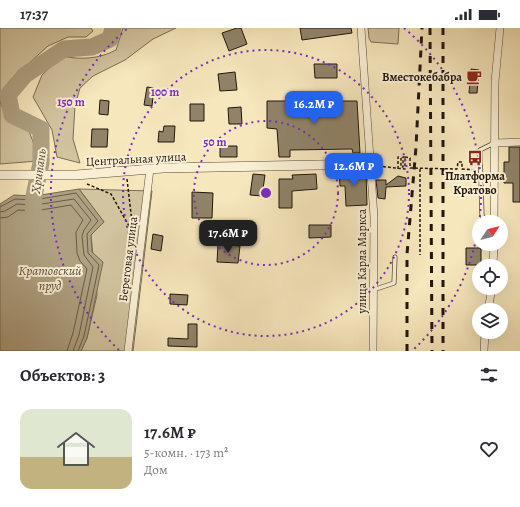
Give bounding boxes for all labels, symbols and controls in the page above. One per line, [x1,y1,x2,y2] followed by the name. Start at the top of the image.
[20,4,48,24] text: 17:37
[465,68,483,86] cafe icon: Вместокебабра
[382,69,462,85] place label: Вместокебабра
[151,84,179,100] text: 100 m
[277,91,351,125] pin: 16.2M ₽
[57,94,85,110] text: 150 m
[294,95,334,112] text: 16.2M ₽
[203,134,227,150] text: 50 m
[27,147,50,196] water label: Хрипань
[85,148,187,170] street label: Центральная улица
[466,149,484,167] bus stop icon: Платформа Кратово
[317,153,391,187] pin: 12.6M ₽
[334,157,374,174] text: 12.6M ₽
[445,168,505,198] place label: Платформа Кратово
[259,186,273,200] centre of rings
[354,208,370,314] street label: улица Карла Маркса
[115,215,141,302] street label: Береговая улица
[472,215,508,251] north arrow
[472,215,508,339] map controls
[191,220,265,254] pin: 17.6M ₽
[208,224,248,241] text: 17.6M ₽
[472,259,508,295] button: locate
[18,262,82,294] water label: Кратовский пруд
[472,303,508,339] button: layers
[20,364,105,387] text: Объектов: 3
[478,364,500,386] icon: filters
[144,421,196,444] text: 17.6M ₽
[52,425,100,473] icon: home
[478,438,500,460] icon: heart
[144,444,228,461] text: 5-комн. · 173 m²
[144,461,168,478] text: Дом

